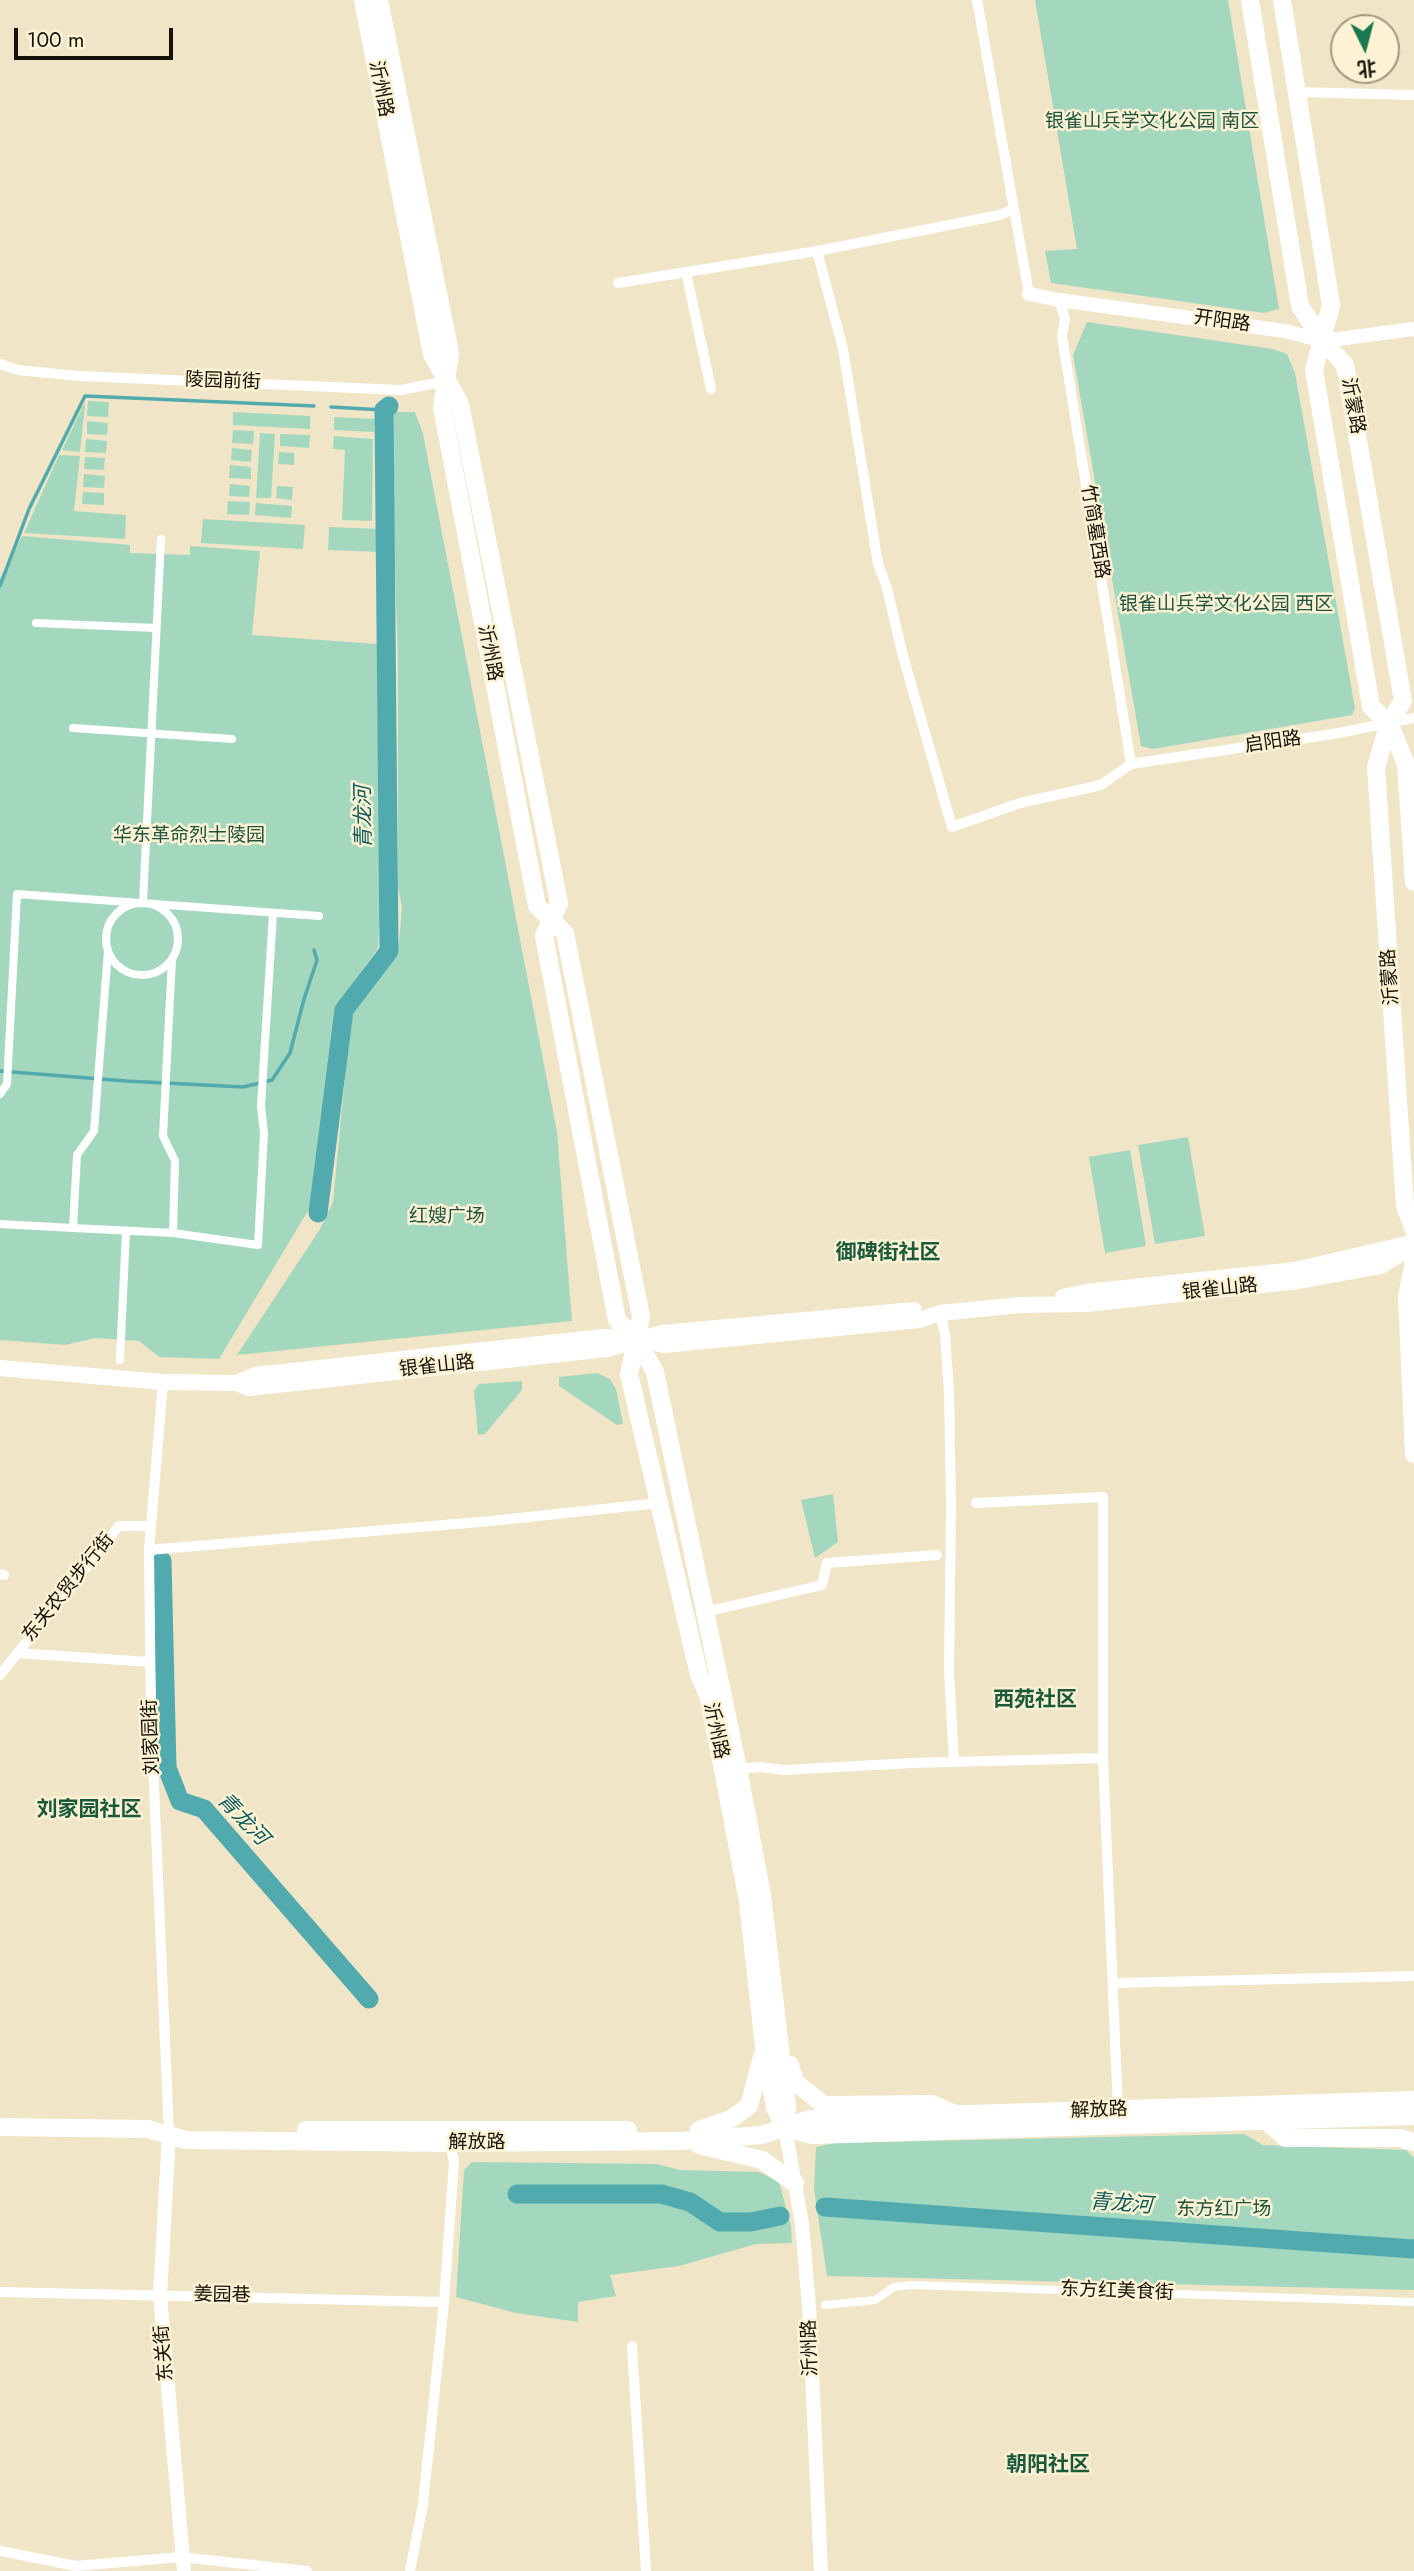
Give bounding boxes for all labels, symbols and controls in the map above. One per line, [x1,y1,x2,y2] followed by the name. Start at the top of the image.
[18,14,177,58] scale bar
[1330,14,1400,84] north arrow
[27,25,84,55] text: 100 m
[1356,54,1378,83] text: 北
[363,59,397,119] street label: 沂州路
[1045,111,1259,133] park label: 银雀山兵学文化公园 南区
[1192,307,1252,337] street label: 开阳路
[185,369,261,395] street label: 陵园前街
[1336,376,1368,436] street label: 沂蒙路
[1075,483,1113,581] street label: 竹简墓西路
[1119,594,1333,616] park label: 银雀山兵学文化公园 西区
[472,623,506,683] street label: 沂州路
[1243,728,1303,758] street label: 启阳路
[352,785,378,849] water label: 青龙河
[113,825,265,847] park label: 华东革命烈士陵园
[1378,948,1404,1006] street label: 沂蒙路
[409,1206,485,1228] park label: 红嫂广场
[836,1241,940,1267] district label: 御碑街社区
[1181,1275,1259,1305] street label: 银雀山路
[398,1352,476,1382] street label: 银雀山路
[18,1529,120,1647] street label: 东关农贸步行街
[993,1688,1077,1714] district label: 西苑社区
[139,1699,165,1775] street label: 刘家园街
[698,1701,732,1761] street label: 沂州路
[211,1789,273,1851] water label: 青龙河
[37,1798,141,1824] district label: 刘家园社区
[1070,2099,1128,2123] street label: 解放路
[449,2132,505,2154] street label: 解放路
[1089,2190,1153,2220] water label: 青龙河
[1177,2199,1271,2221] park label: 东方红广场
[1060,2279,1174,2305] street label: 东方红美食街
[193,2284,251,2308] street label: 姜园巷
[799,2319,823,2377] street label: 沂州路
[151,2324,179,2382] street label: 东关街
[1006,2453,1090,2479] district label: 朝阳社区

